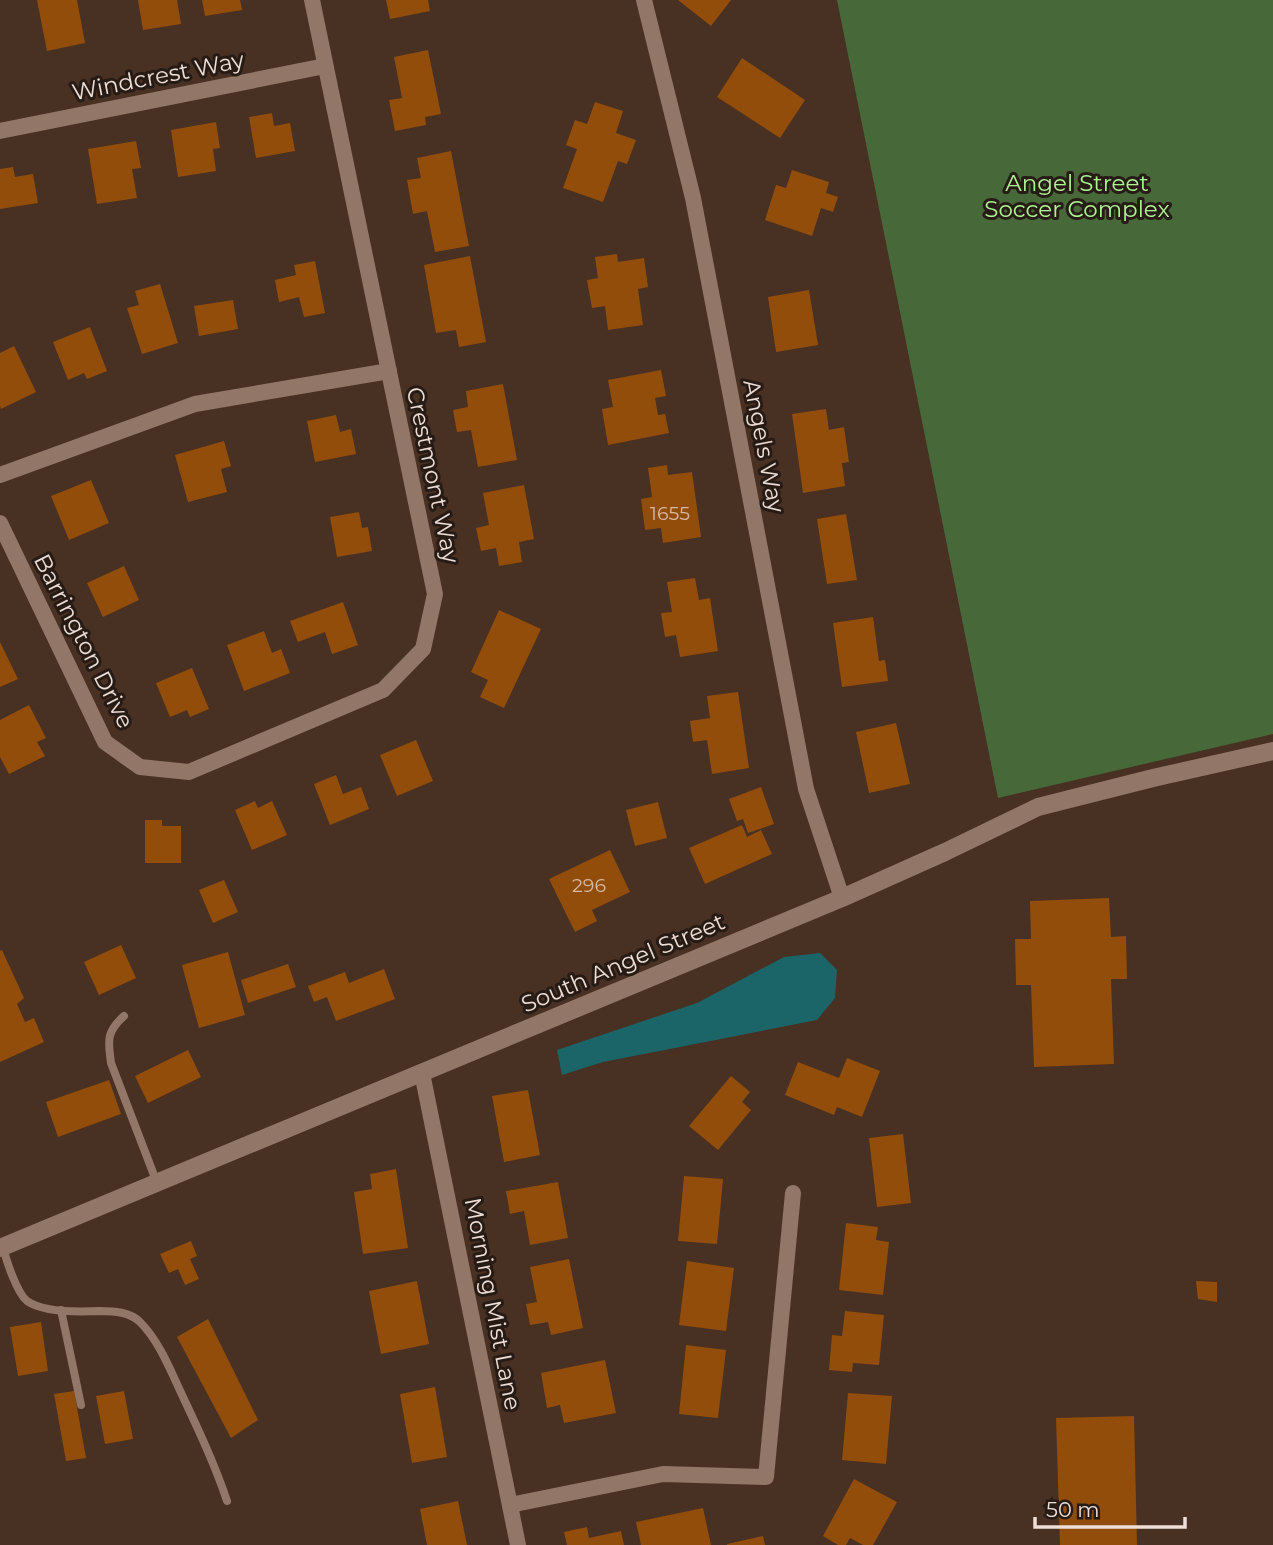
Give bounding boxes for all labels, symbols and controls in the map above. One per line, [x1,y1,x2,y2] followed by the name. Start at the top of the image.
[70,45,247,106] street label: Windcrest Way
[984,169,1170,223] park label: Angel Street Soccer Complex
[737,377,791,515] street label: Angels Way
[401,384,465,566] street label: Crestmont Way
[650,502,690,525] house number: 1655
[28,549,140,733] street label: Barrington Drive
[572,874,606,897] house number: 296
[517,907,729,1019] street label: South Angel Street
[459,1195,527,1413] street label: Morning Mist Lane
[1035,1486,1186,1530] scale bar
[1046,1497,1100,1522] text: 50 m

